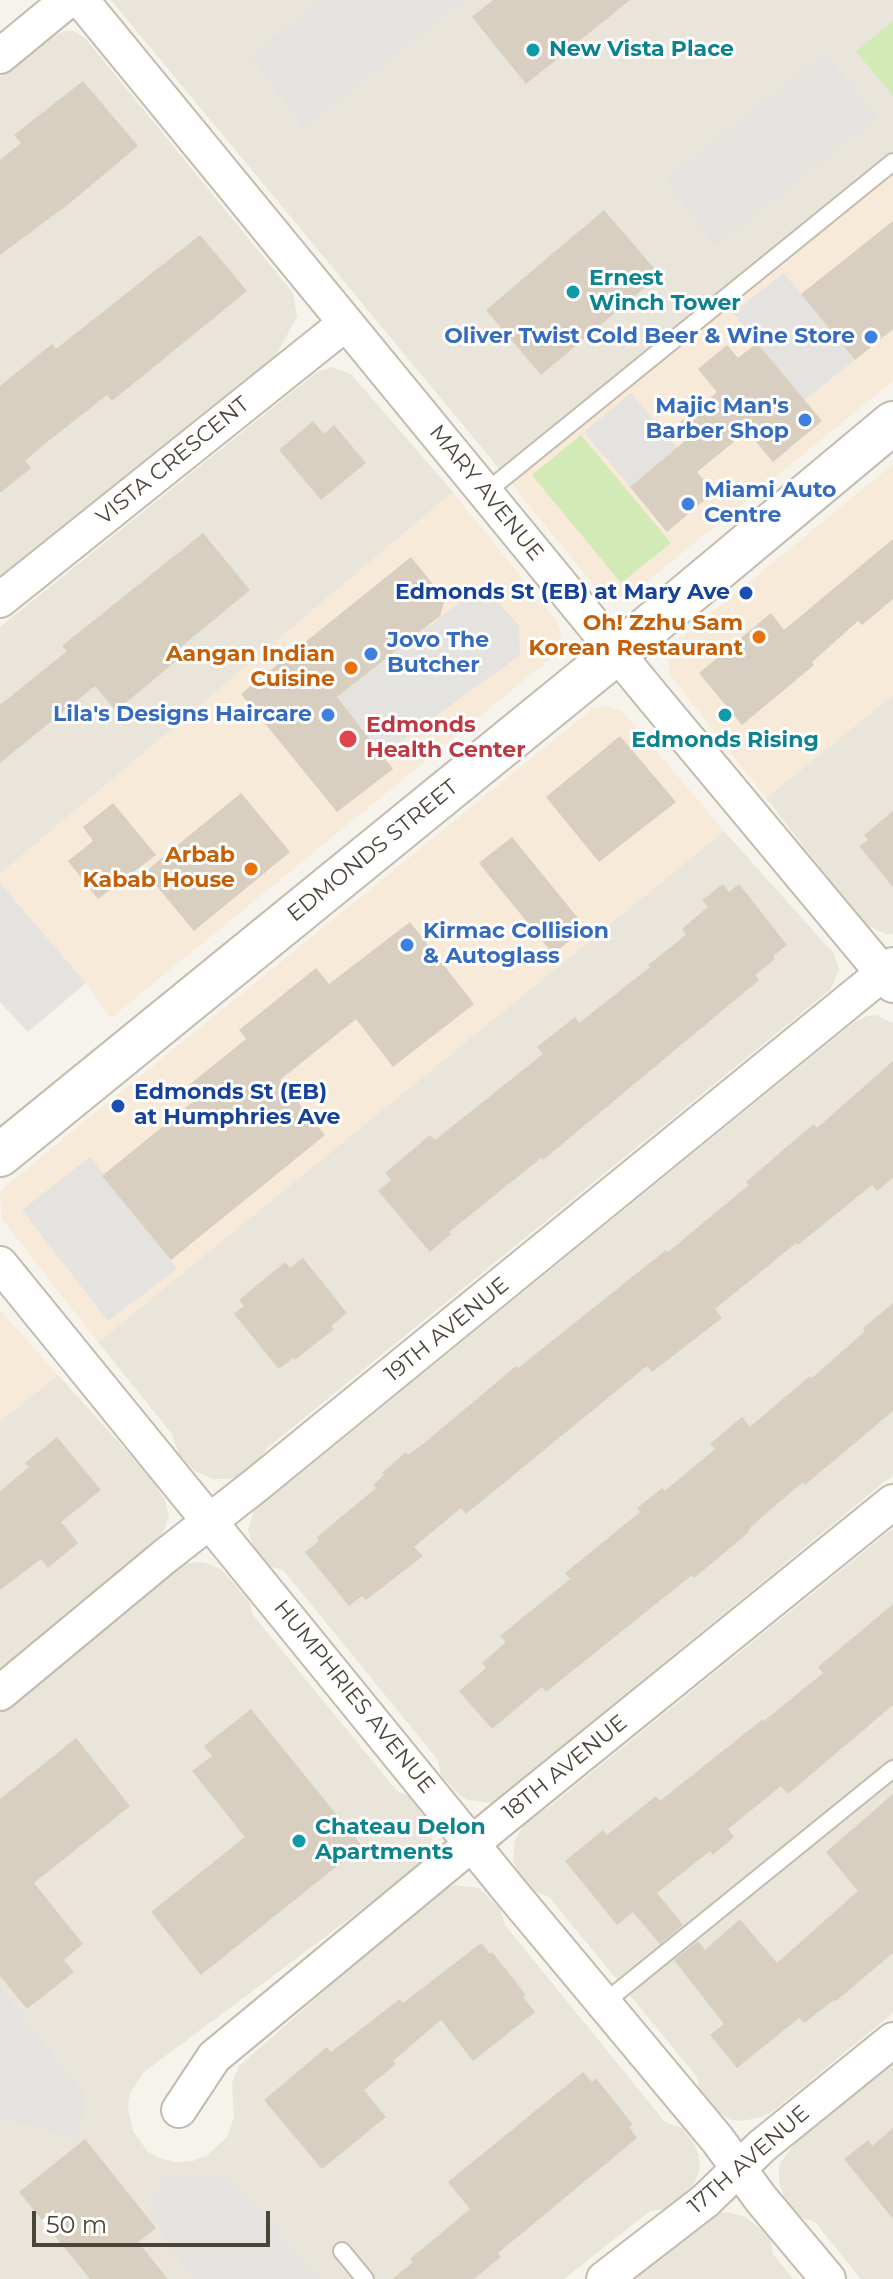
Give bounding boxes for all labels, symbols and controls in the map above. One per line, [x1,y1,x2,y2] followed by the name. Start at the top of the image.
[549,37,734,63] place label: New Vista Place
[524,41,542,59] marker: New Vista Place
[589,266,741,318] place label: Ernest Winch Tower
[564,283,582,301] marker: Ernest Winch Tower
[444,324,855,350] place label: Oliver Twist Cold Beer & Wine Store
[862,328,880,346] marker: Oliver Twist Cold Beer & Wine Store
[91,391,255,531] street label: VISTA CRESCENT
[646,394,789,446] place label: Majic Man's Barber Shop
[796,411,814,429] marker: Majic Man's Barber Shop
[423,420,549,566] street label: MARY AVENUE
[704,478,836,530] place label: Miami Auto Centre
[679,495,697,513] marker: Miami Auto Centre
[395,580,730,606] place label: Edmonds St (EB) at Mary Ave
[737,584,755,602] marker: Edmonds St (EB) at Mary Ave
[528,611,743,662] place label: Oh! Zzhu Sam Korean Restaurant
[387,628,489,680] place label: Jovo The Butcher
[750,628,768,646] marker: Oh! Zzhu Sam Korean Restaurant
[166,642,335,694] place label: Aangan Indian Cuisine
[362,645,380,663] marker: Jovo The Butcher
[342,659,360,677] marker: Aangan Indian Cuisine
[53,702,312,728] place label: Lila's Designs Haircare
[319,706,337,724] marker: Lila's Designs Haircare
[716,706,734,724] marker: Edmonds Rising
[366,713,526,764] place label: Edmonds Health Center
[337,728,359,750] marker: Edmonds Health Center
[631,728,819,754] place label: Edmonds Rising
[282,774,464,928] street label: EDMONDS STREET
[83,843,235,894] place label: Arbab Kabab House
[242,860,260,878] marker: Arbab Kabab House
[423,919,609,970] place label: Kirmac Collision & Autoglass
[398,936,416,954] marker: Kirmac Collision & Autoglass
[134,1080,340,1132] place label: Edmonds St (EB) at Humphries Ave
[109,1097,127,1115] marker: Edmonds St (EB) at Humphries Ave
[380,1272,514,1388] street label: 19TH AVENUE
[268,1595,440,1799] street label: HUMPHRIES AVENUE
[497,1710,633,1826] street label: 18TH AVENUE
[315,1815,486,1866] place label: Chateau Delon Apartments
[290,1832,308,1850] marker: Chateau Delon Apartments
[683,2100,815,2220] street label: 17TH AVENUE
[36,2195,274,2245] scale bar
[46,2210,107,2239] text: 50 m

